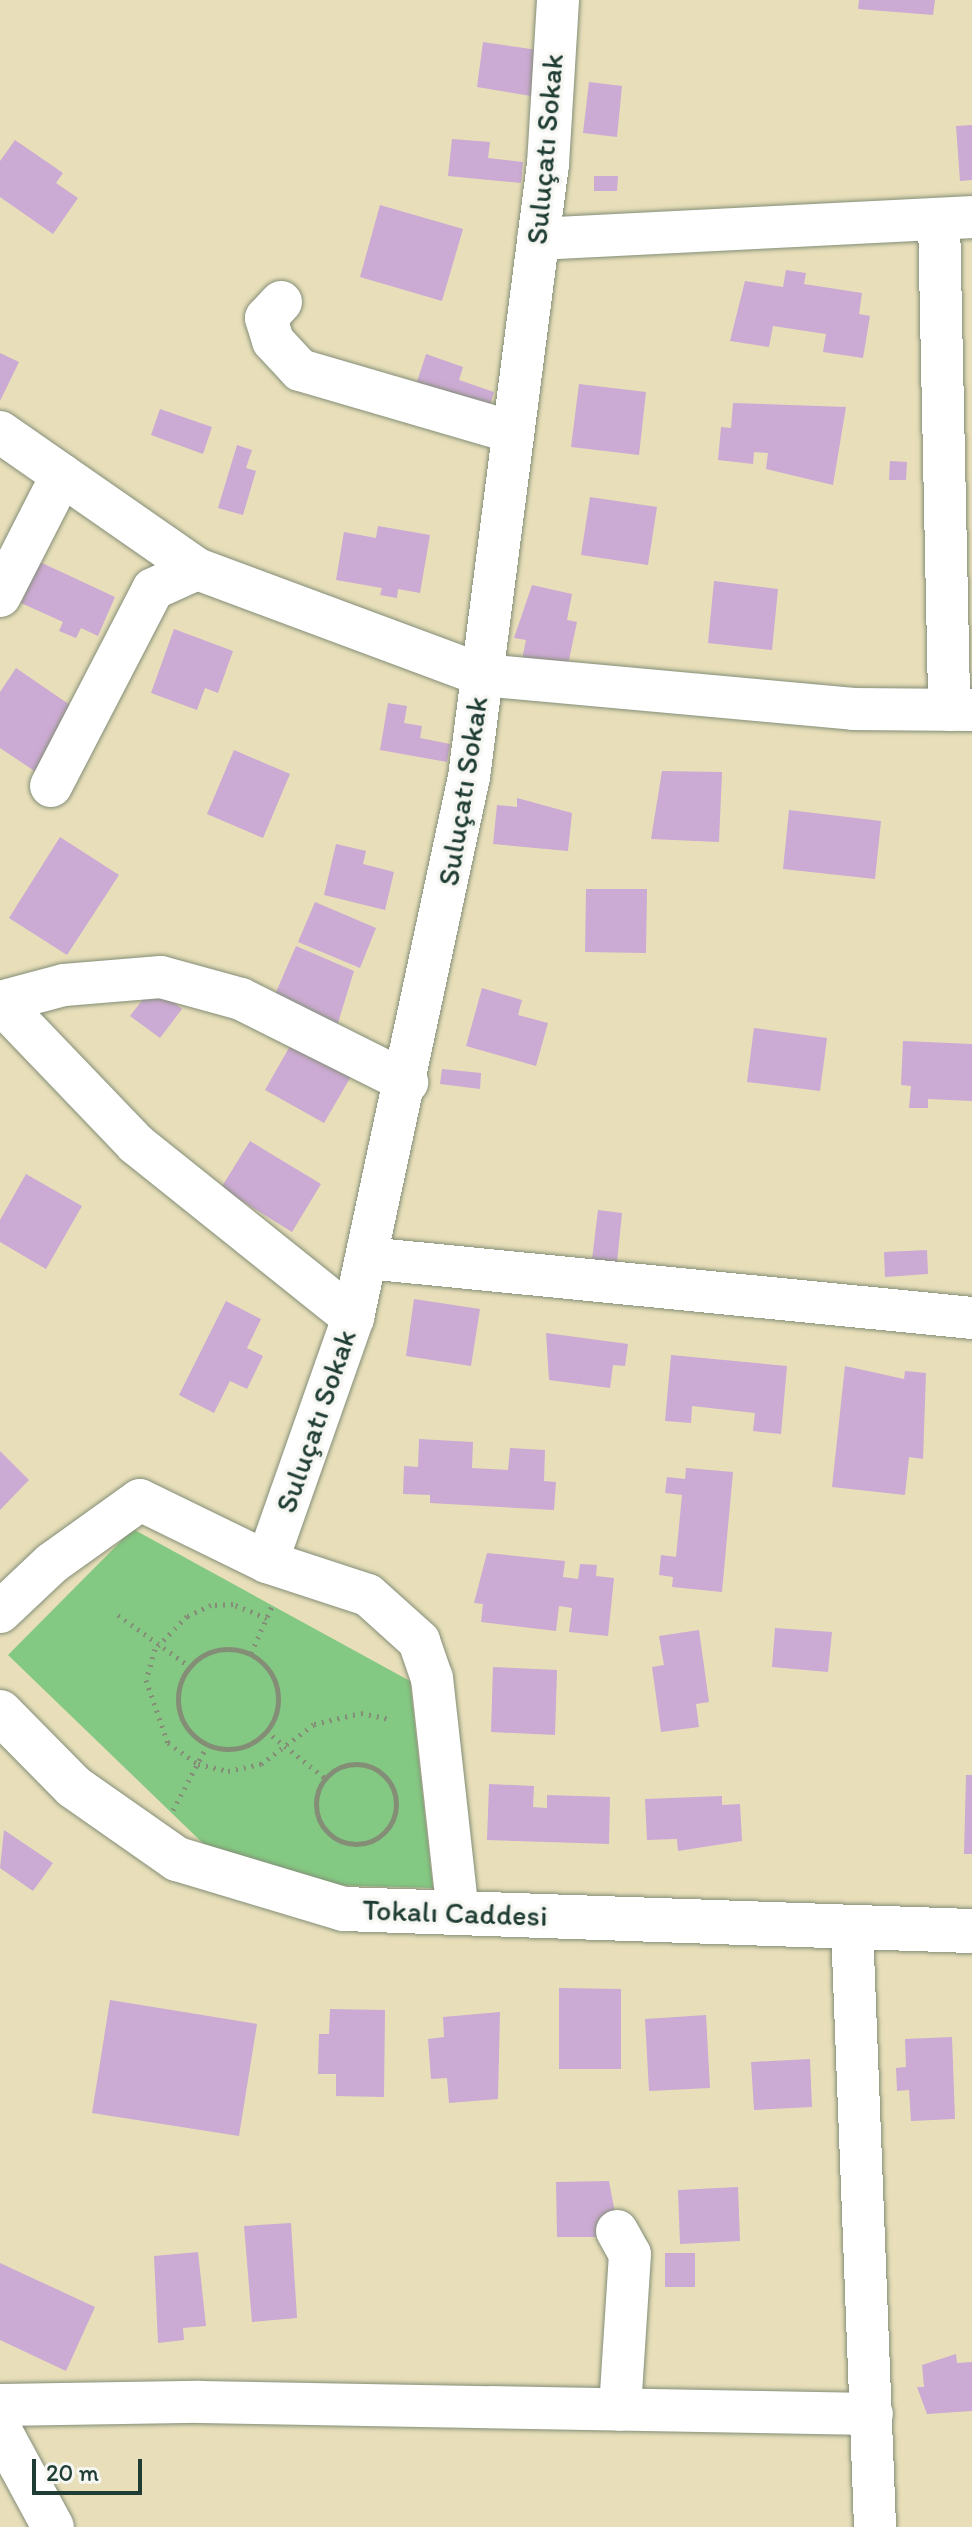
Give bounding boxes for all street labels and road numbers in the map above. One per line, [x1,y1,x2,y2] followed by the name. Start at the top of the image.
[519,52,571,246] street label: Suluçatı Sokak
[430,694,496,888] street label: Suluçatı Sokak
[268,1325,364,1517] street label: Suluçatı Sokak
[362,1892,548,1934] street label: Tokalı Caddesi

